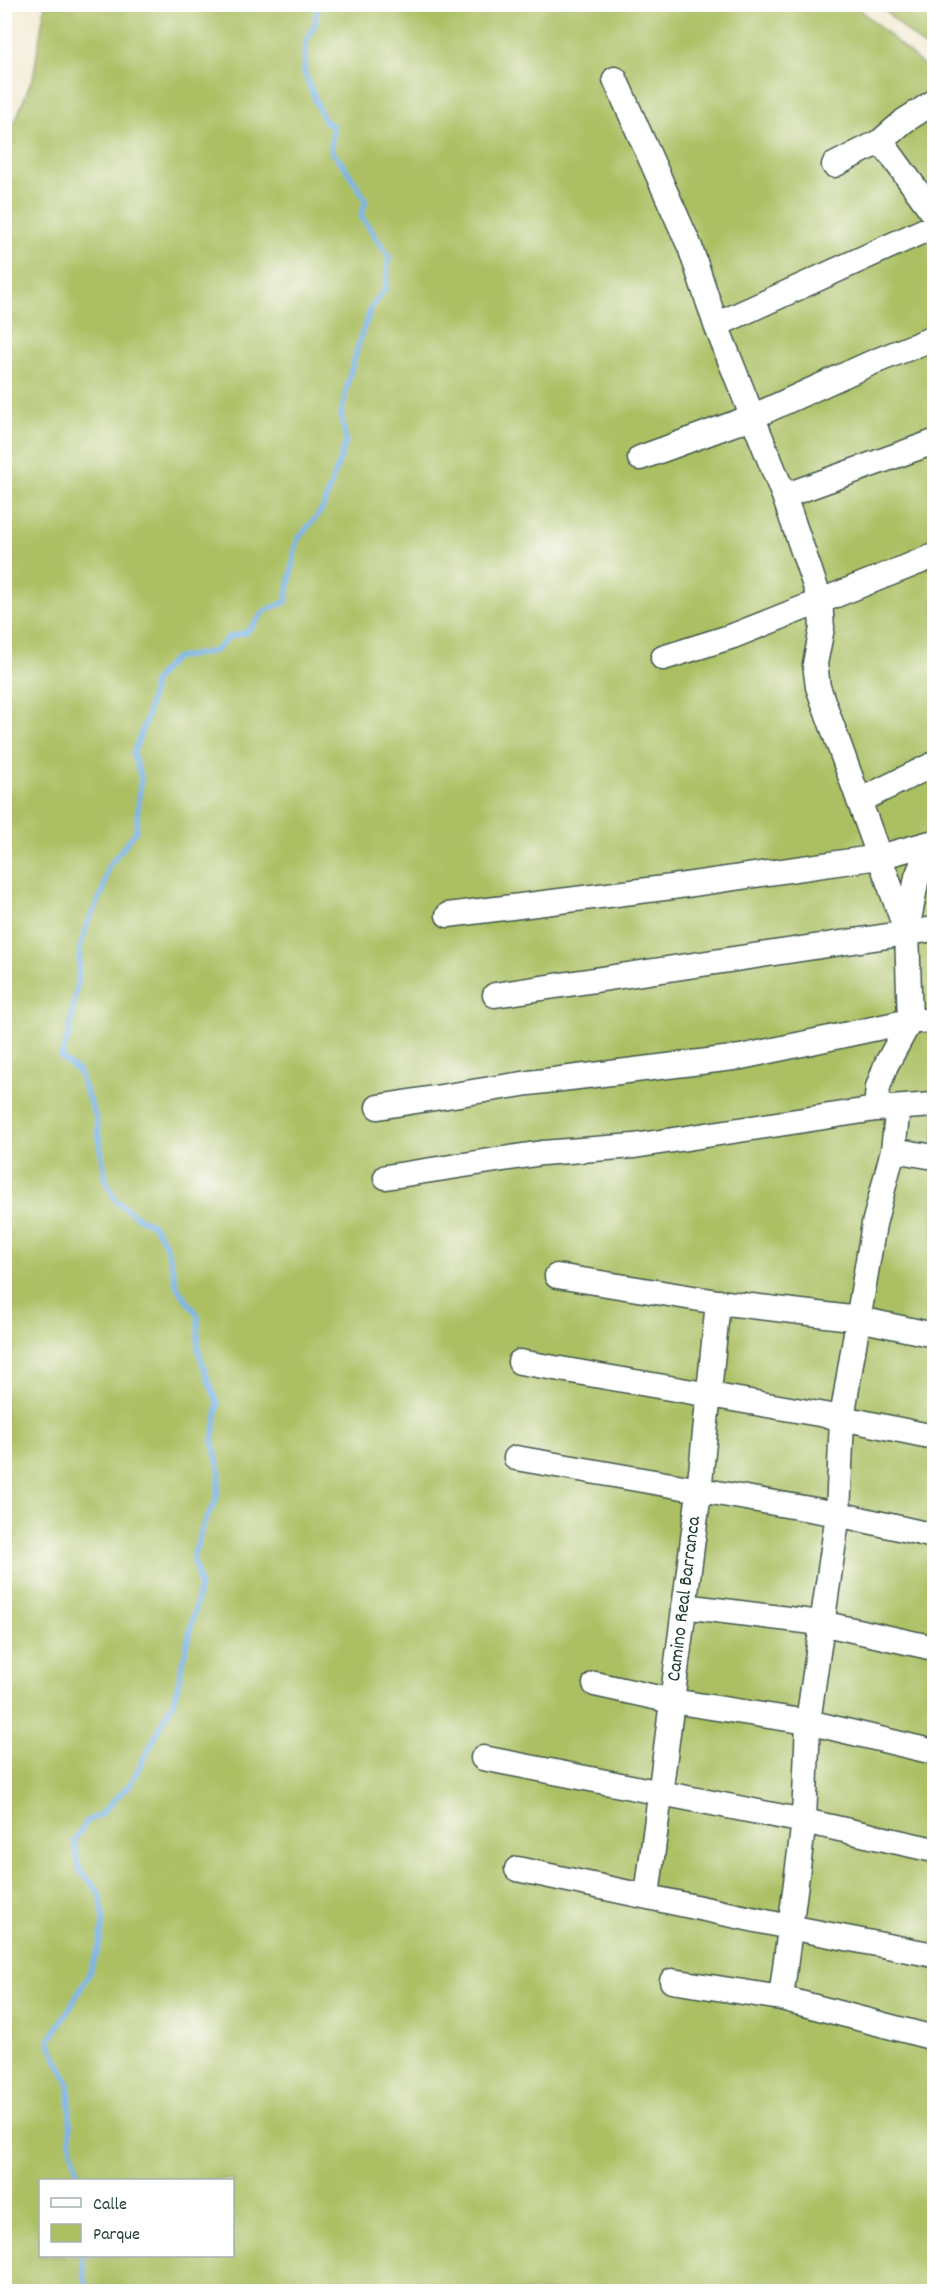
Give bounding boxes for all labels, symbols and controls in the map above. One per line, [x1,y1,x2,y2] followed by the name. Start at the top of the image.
[661,1514,709,1683] street label: Camino Real Barranca
[39,2179,234,2257] legend
[93,2193,127,2218] text: Calle
[93,2223,140,2248] text: Parque

